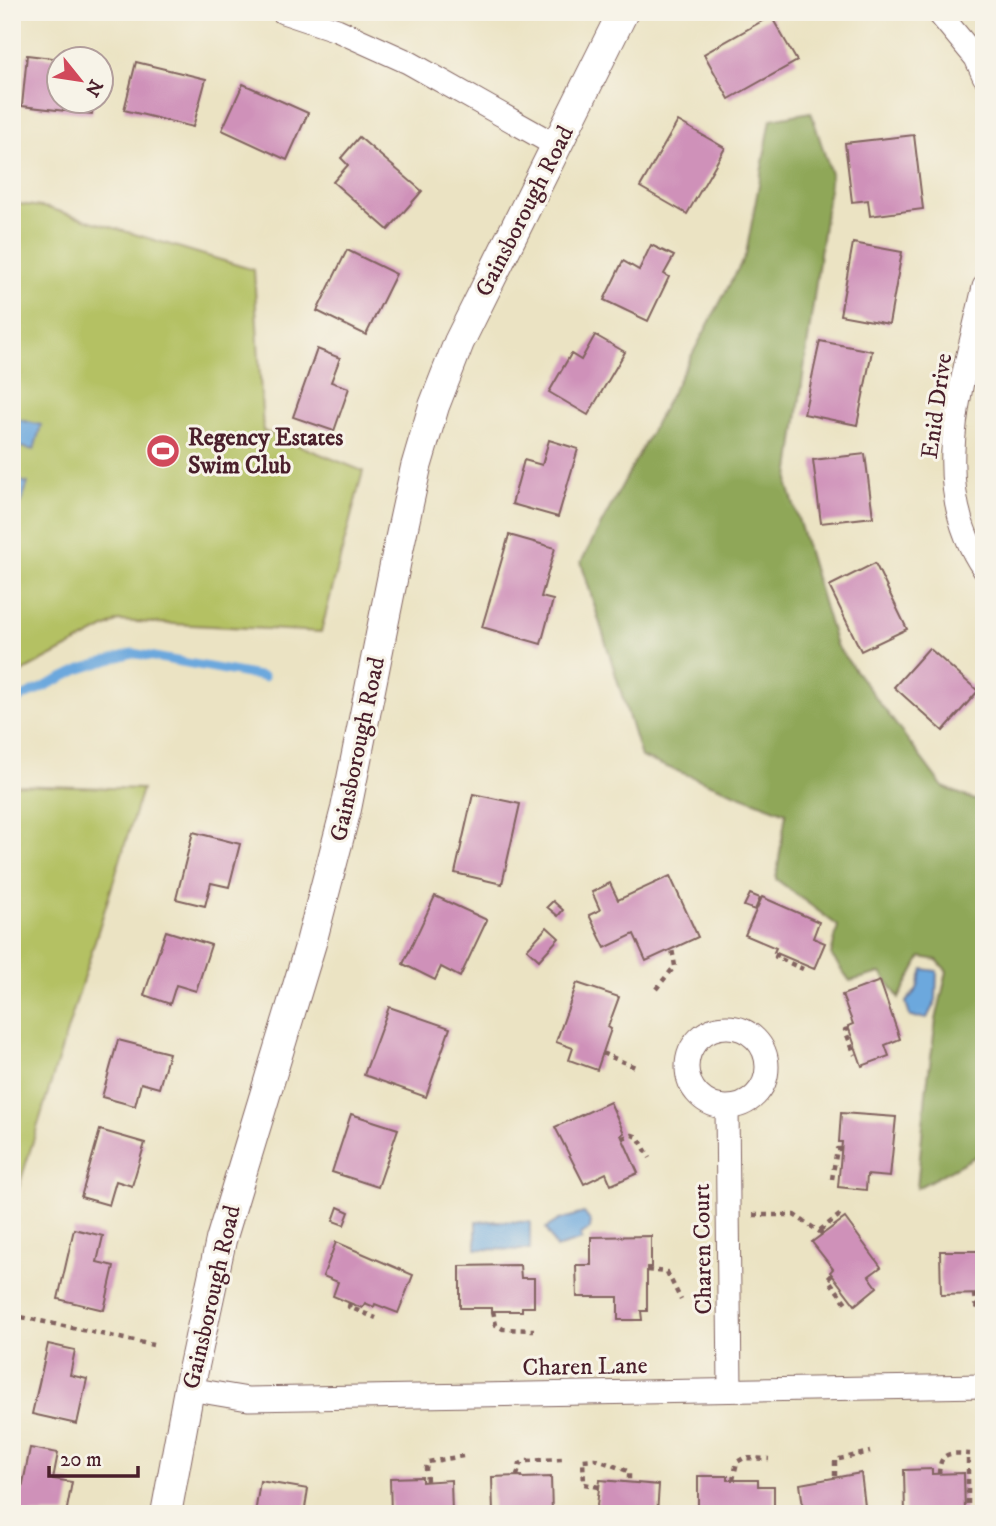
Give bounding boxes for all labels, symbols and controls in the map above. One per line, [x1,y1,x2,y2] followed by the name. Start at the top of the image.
[46,46,116,116] north arrow
[79,75,107,101] text: N
[469,121,581,302] street label: Gainsborough Road
[915,351,959,461] street label: Enid Drive
[188,423,343,481] place label: Regency Estates Swim Club
[144,432,182,470] sports icon: Regency Estates Swim Club
[324,654,392,844] street label: Gainsborough Road
[687,1183,719,1315] street label: Charen Court
[176,1202,248,1392] street label: Gainsborough Road
[522,1351,648,1383] street label: Charen Lane
[49,1435,138,1479] scale bar
[60,1447,102,1473] text: 20 m

